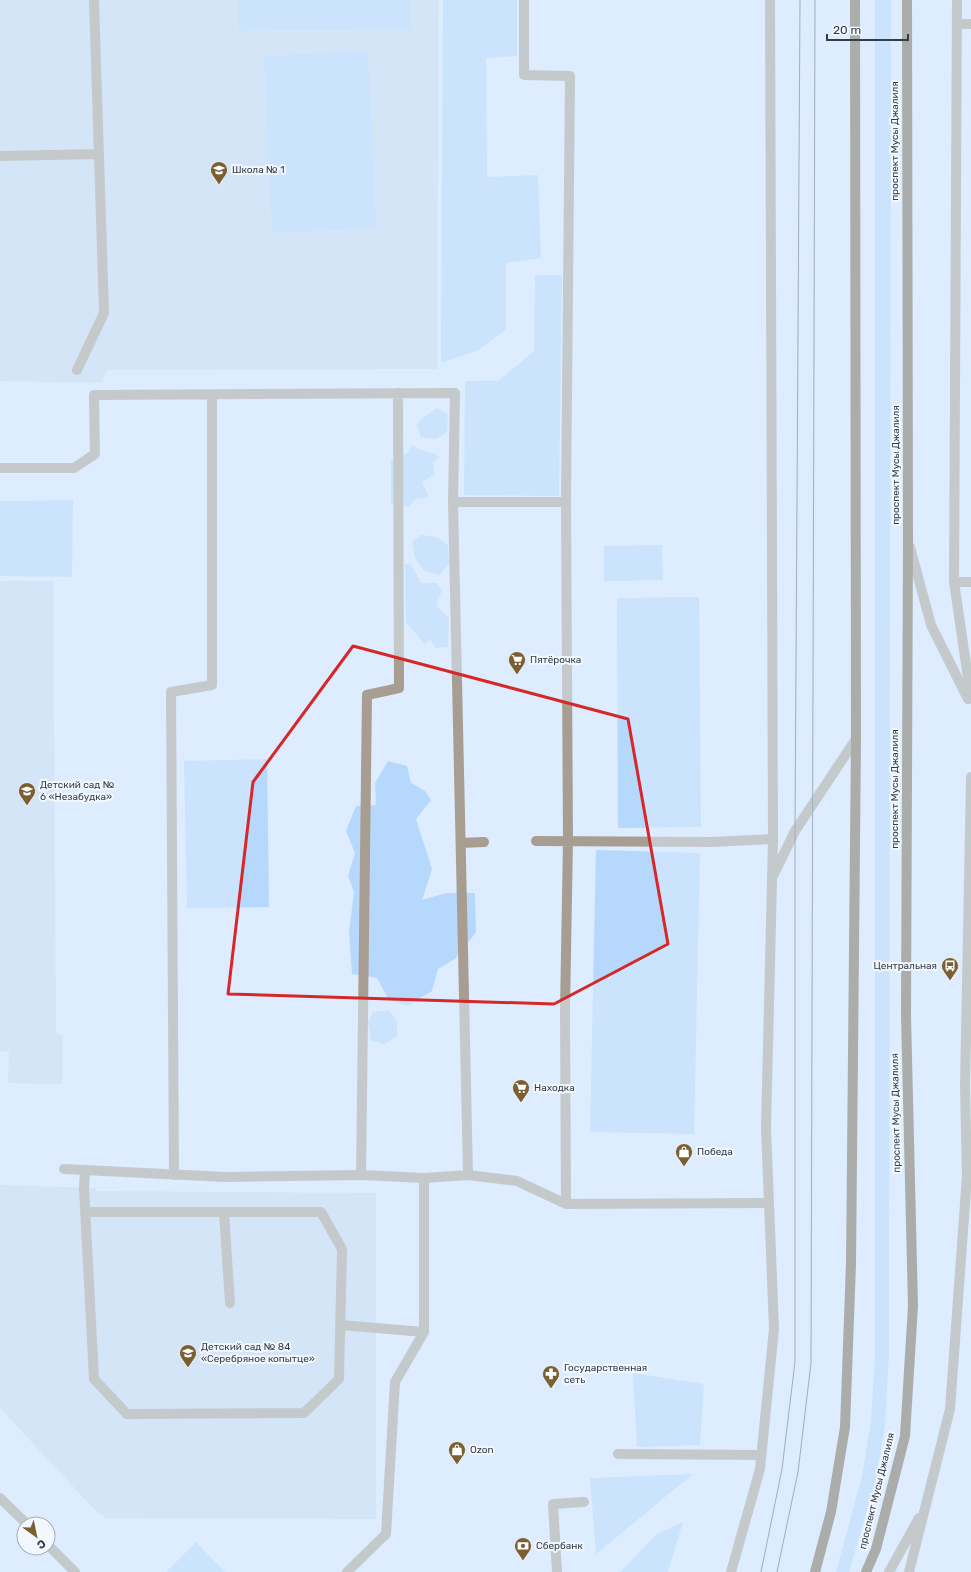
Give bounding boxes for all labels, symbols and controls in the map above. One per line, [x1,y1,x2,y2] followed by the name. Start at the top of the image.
[827,16,908,42] scale bar
[833,23,861,37] text: 20 m
[889,81,901,201] street label: проспект Мусы Джалиля
[209,160,229,185] school or university icon: Школа № 1
[232,164,284,176] place label: Школа № 1
[890,405,902,525] street label: проспект Мусы Джалиля
[507,650,527,675] supermarket icon: Пятёрочка
[530,654,581,666] place label: Пятёрочка
[889,729,901,849] street label: проспект Мусы Джалиля
[40,779,115,803] place label: Детский сад № 6 «Незабудка»
[17,781,37,806] school or university icon: Детский сад № 6 «Незабудка»
[940,956,960,981] bus stop icon: Центральная
[874,960,937,972] place label: Центральная
[889,1053,903,1173] street label: проспект Мусы Джалиля
[511,1078,531,1103] supermarket icon: Находка
[534,1082,575,1094] place label: Находка
[674,1142,694,1167] shop icon: Победа
[697,1146,733,1158] place label: Победа
[201,1341,315,1365] place label: Детский сад № 84 «Серебряное копытце»
[178,1343,198,1368] school or university icon: Детский сад № 84 «Серебряное копытце»
[564,1362,647,1386] place label: Государственная сеть
[541,1364,561,1389] pharmacy icon: Государственная сеть
[857,1432,897,1550] street label: проспект Мусы Джалиля
[447,1440,467,1465] shop icon: Ozon
[470,1444,494,1456] place label: Ozon
[16,1516,56,1556] north arrow
[34,1536,48,1552] text: С
[513,1536,533,1561] bank icon: Сбербанк
[536,1540,583,1552] place label: Сбербанк

